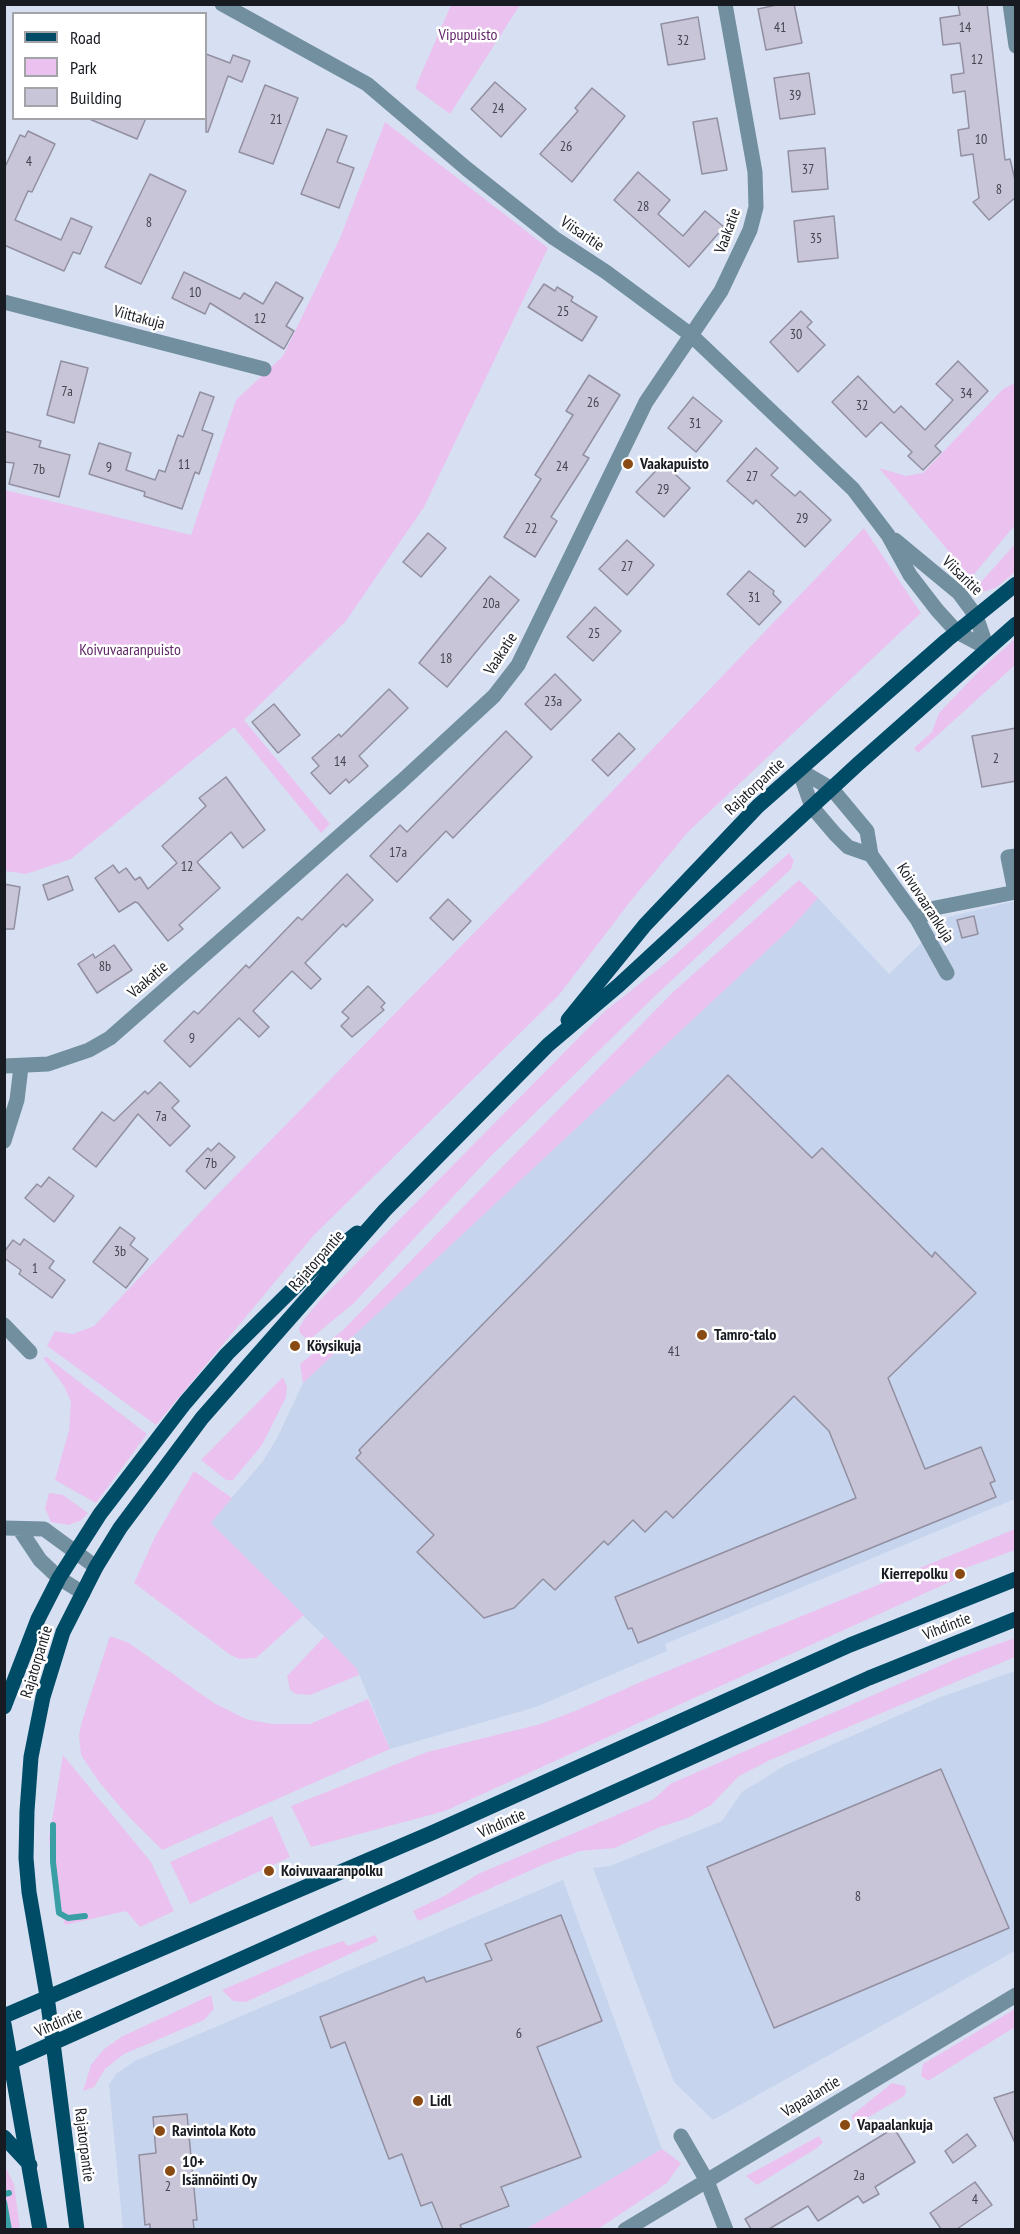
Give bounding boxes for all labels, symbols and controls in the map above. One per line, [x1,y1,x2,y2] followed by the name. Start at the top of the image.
[12,12,207,120] legend
[774,20,786,36] house number: 41
[959,20,971,36] house number: 14
[439,25,497,45] park label: Vipupuisto
[70,26,101,49] text: Road
[677,33,689,49] house number: 32
[971,52,983,68] house number: 12
[70,56,97,79] text: Park
[70,86,122,109] text: Building
[789,88,801,104] house number: 39
[492,101,504,117] house number: 24
[270,112,282,128] house number: 21
[975,132,987,148] house number: 10
[560,139,572,155] house number: 26
[26,154,32,170] house number: 4
[802,162,814,178] house number: 37
[996,182,1002,198] house number: 8
[637,199,649,215] house number: 28
[711,206,745,256] street label: Vaakatie
[557,212,607,256] street label: Viisaritie
[146,215,152,231] house number: 8
[810,231,822,247] house number: 35
[189,285,201,301] house number: 10
[111,302,167,334] street label: Viittakuja
[557,304,569,320] house number: 25
[254,311,266,327] house number: 12
[790,327,802,343] house number: 30
[61,384,73,400] house number: 7a
[960,386,972,402] house number: 34
[587,395,599,411] house number: 26
[856,398,868,414] house number: 32
[689,416,701,432] house number: 31
[640,454,709,474] place label: Vaakapuisto
[178,457,190,473] house number: 11
[621,457,635,471] marker: Vaakapuisto
[556,459,568,475] house number: 24
[106,460,112,476] house number: 9
[33,462,45,478] house number: 7b
[746,469,758,485] house number: 27
[657,482,669,498] house number: 29
[796,511,808,527] house number: 29
[525,521,537,537] house number: 22
[938,552,986,600] street label: Viisaritie
[621,559,633,575] house number: 27
[748,590,760,606] house number: 31
[482,596,500,612] house number: 20a
[588,626,600,642] house number: 25
[480,629,522,679] street label: Vaakatie
[79,640,181,660] park label: Koivuvaaranpuisto
[440,651,452,667] house number: 18
[544,694,562,710] house number: 23a
[993,751,999,767] house number: 2
[334,754,346,770] house number: 14
[721,755,789,819] street label: Rajatorpantie
[389,845,407,861] house number: 17a
[181,859,193,875] house number: 12
[892,860,958,946] street label: Koivuvaarankuja
[124,957,172,1003] street label: Vaakatie
[99,959,111,975] house number: 8b
[189,1031,195,1047] house number: 9
[155,1109,167,1125] house number: 7a
[205,1156,217,1172] house number: 7b
[285,1227,349,1295] street label: Rajatorpantie
[114,1244,126,1260] house number: 3b
[32,1261,38,1277] house number: 1
[714,1325,776,1345] place label: Tamro-talo
[695,1328,709,1342] marker: Tamro-talo
[307,1336,361,1356] place label: Köysikuja
[288,1339,302,1353] marker: Köysikuja
[668,1344,680,1360] house number: 41
[881,1564,948,1584] place label: Kierrepolku
[953,1567,967,1581] marker: Kierrepolku
[920,1609,974,1645] street label: Vihdintie
[17,1624,57,1700] street label: Rajatorpantie
[475,1805,529,1843] street label: Vihdintie
[281,1861,383,1881] place label: Koivuvaaranpolku
[262,1864,276,1878] marker: Koivuvaaranpolku
[855,1889,861,1905] house number: 8
[32,2004,86,2042] street label: Vihdintie
[516,2026,522,2042] house number: 6
[778,2072,844,2122] street label: Vapaalantie
[430,2091,451,2111] place label: Lidl
[411,2094,425,2108] marker: Lidl
[70,2107,98,2183] street label: Rajatorpantie
[857,2115,933,2135] place label: Vapaalankuja
[838,2118,852,2132] marker: Vapaalankuja
[172,2121,256,2141] place label: Ravintola Koto
[153,2124,167,2138] marker: Ravintola Koto
[182,2152,257,2190] place label: 10+ Isännöinti Oy
[163,2164,177,2178] marker: 10+ Isännöinti Oy
[853,2168,865,2184] house number: 2a
[165,2179,171,2195] house number: 2
[972,2192,978,2208] house number: 4

